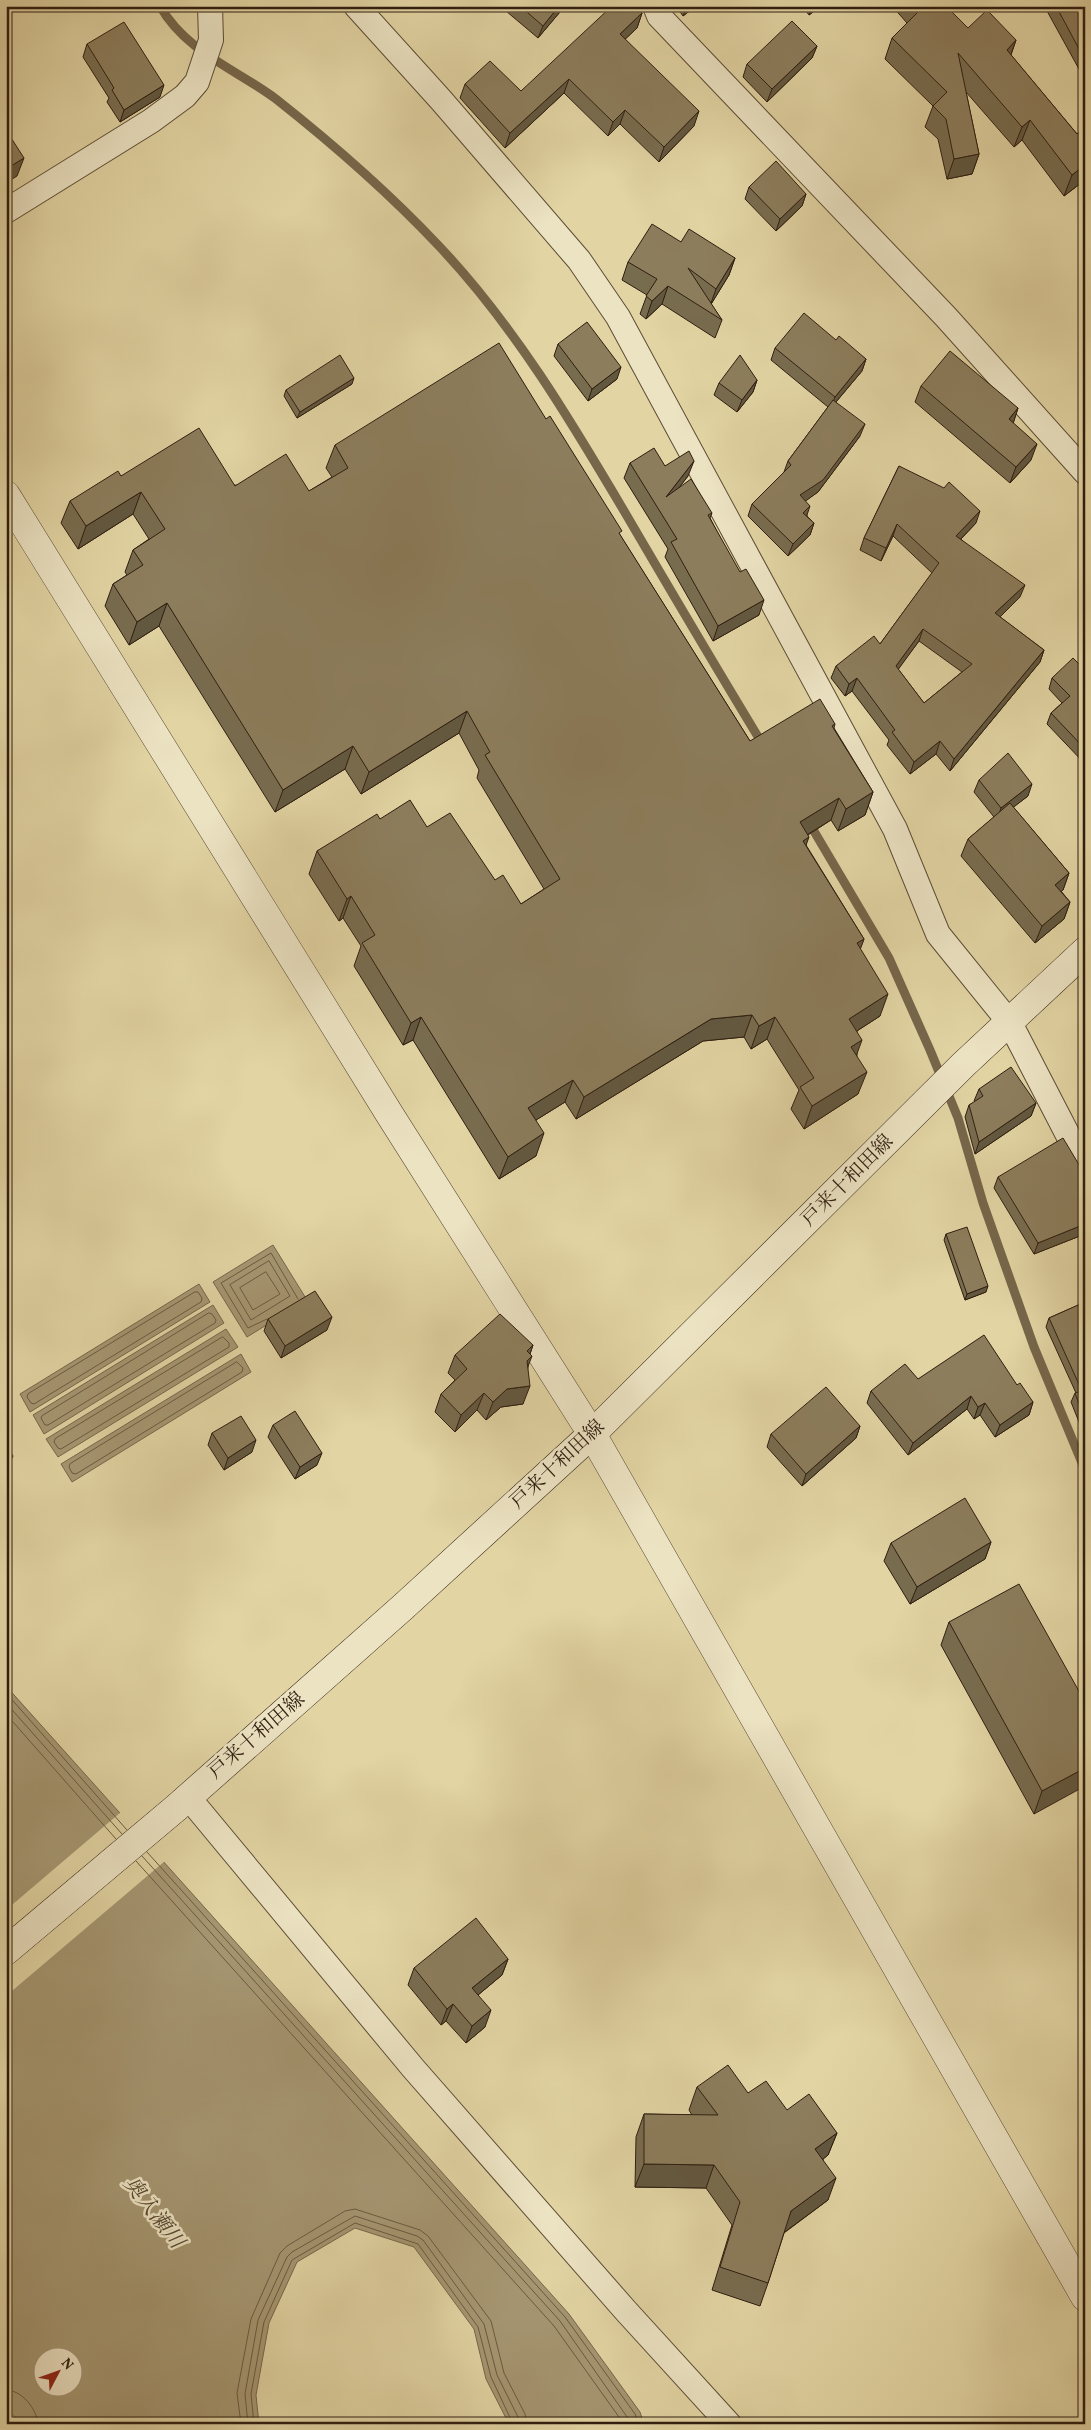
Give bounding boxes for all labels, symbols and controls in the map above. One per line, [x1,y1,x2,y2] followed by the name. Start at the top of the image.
[796,1129,900,1233] street label: 戸来十和田線
[505,1414,611,1516] street label: 戸来十和田線
[203,1686,311,1786] street label: 戸来十和田線
[116,2171,192,2257] water label: 奥入瀬川
[32,2348,82,2398] north arrow
[56,2354,77,2375] text: N

